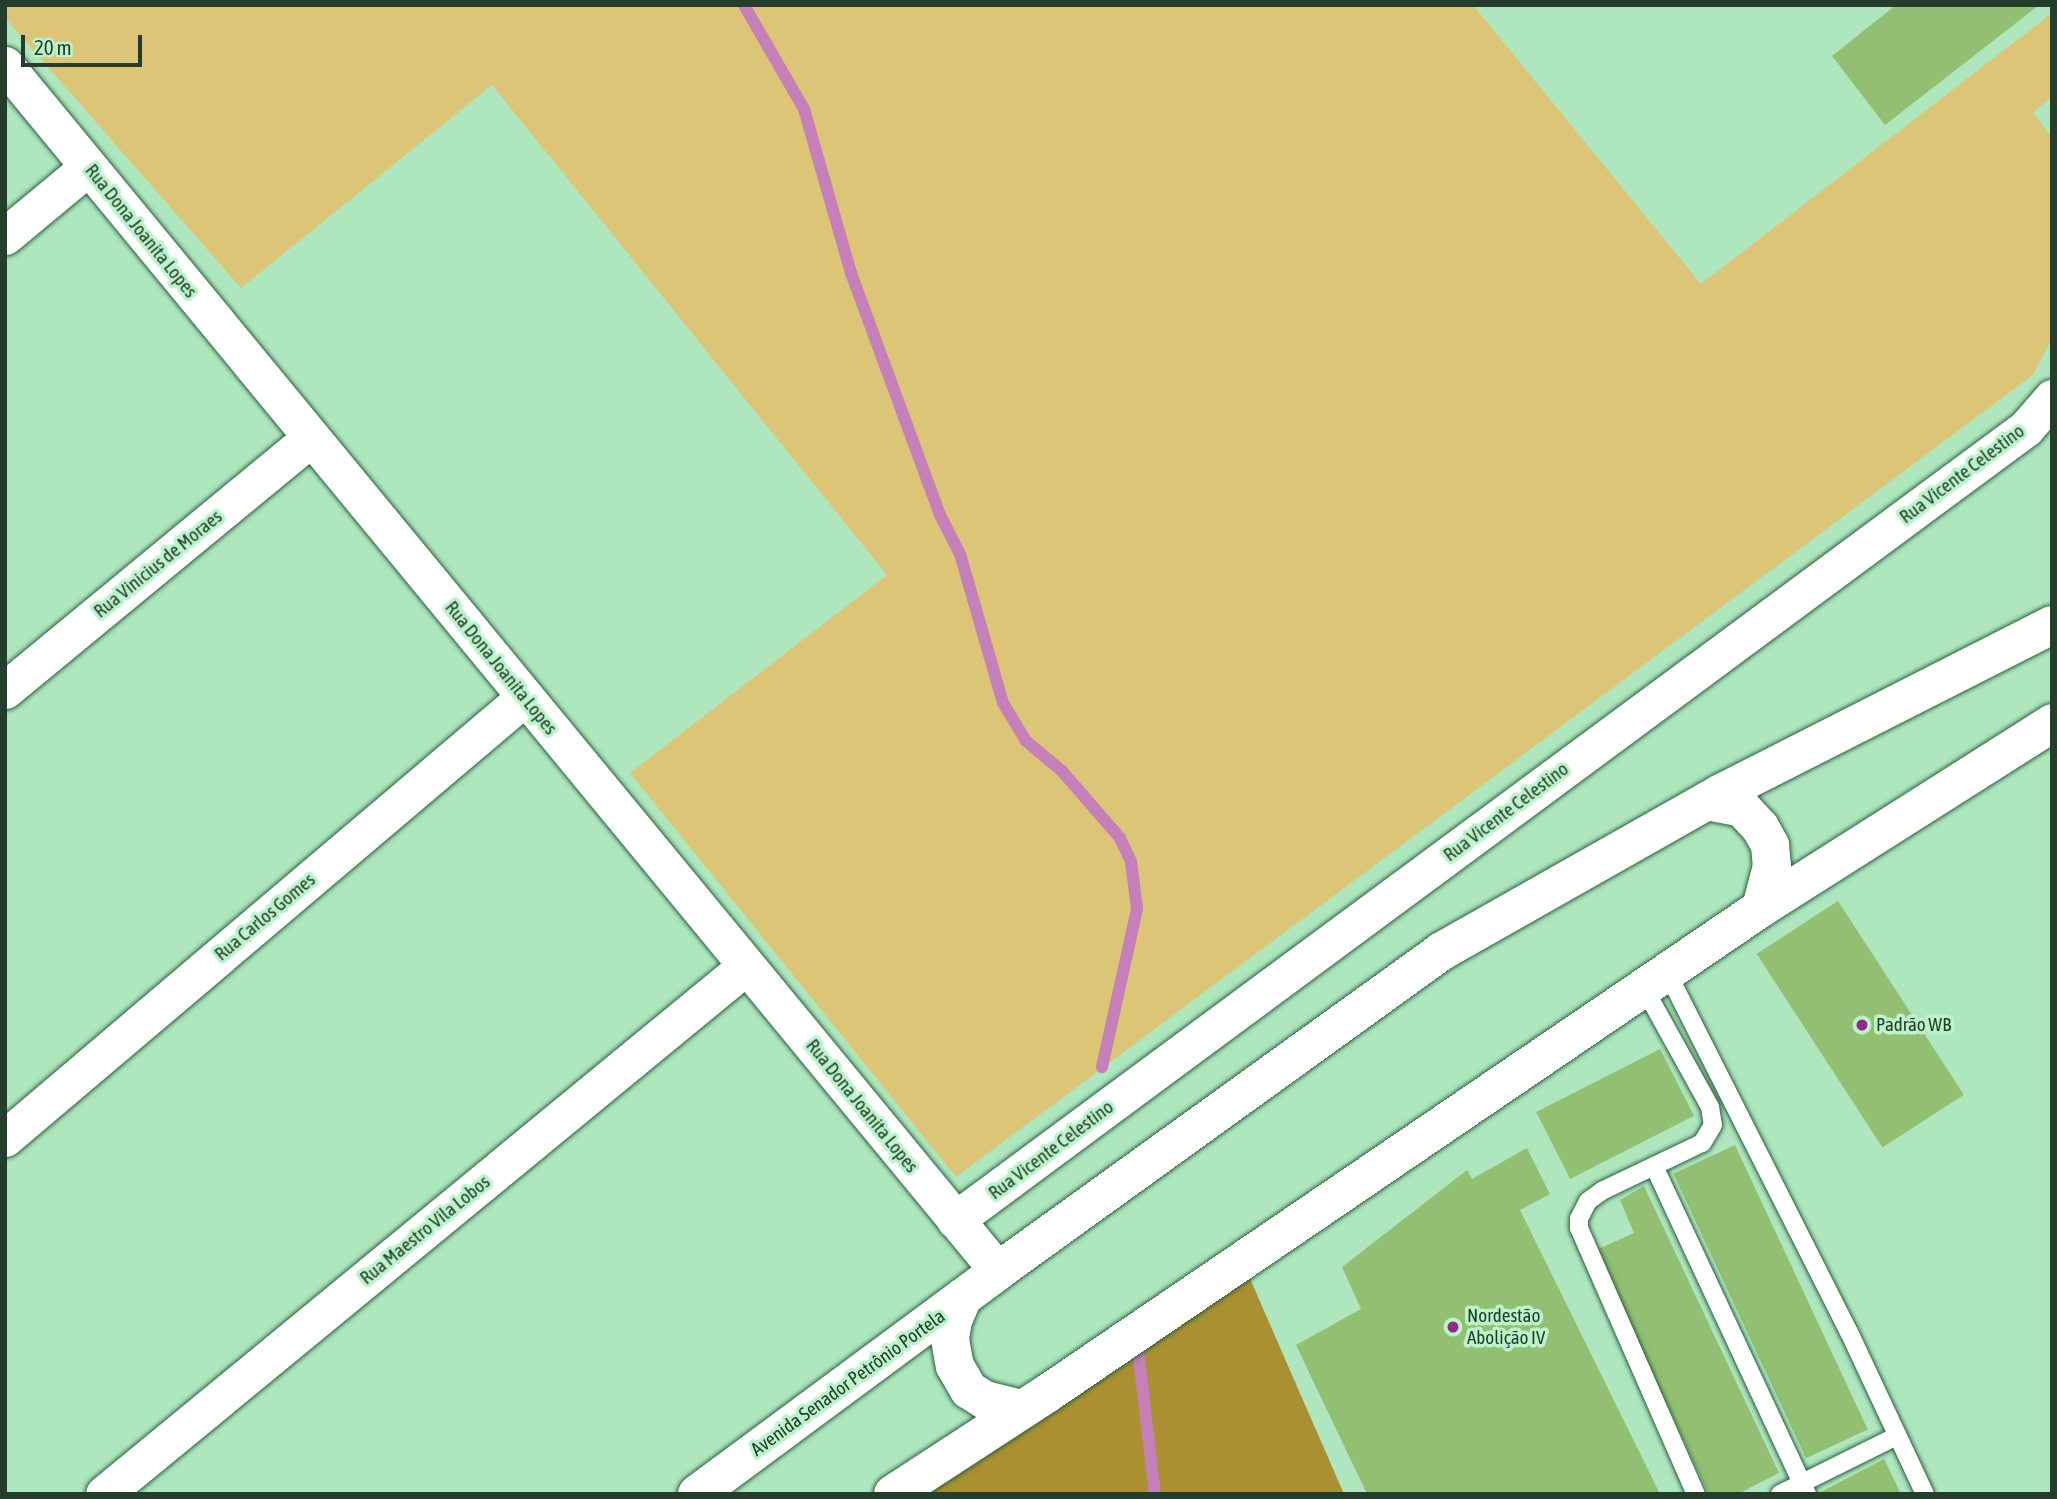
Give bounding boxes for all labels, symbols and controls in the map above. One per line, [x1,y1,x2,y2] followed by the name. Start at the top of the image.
[24,21,145,65] scale bar
[34,35,72,59] text: 20 m
[80,160,202,302] street label: Rua Dona Joanita Lopes
[1895,420,2029,528] street label: Rua Vicente Celestino
[89,505,227,623] street label: Rua Vinicius de Moraes
[440,597,562,739] street label: Rua Dona Joanita Lopes
[1439,758,1573,866] street label: Rua Vicente Celestino
[210,868,320,966] street label: Rua Carlos Gomes
[1876,1014,1951,1036] place label: Padrão WB
[1854,1017,1870,1033] marker: Padrão WB
[801,1035,923,1177] street label: Rua Dona Joanita Lopes
[984,1096,1118,1204] street label: Rua Vicente Celestino
[355,1171,495,1289] street label: Rua Maestro Vila Lobos
[746,1305,950,1461] street label: Avenida Senador Petrônio Portela
[1467,1305,1545,1349] place label: Nordestão Abolição IV
[1445,1319,1461,1335] marker: Nordestão Abolição IV

